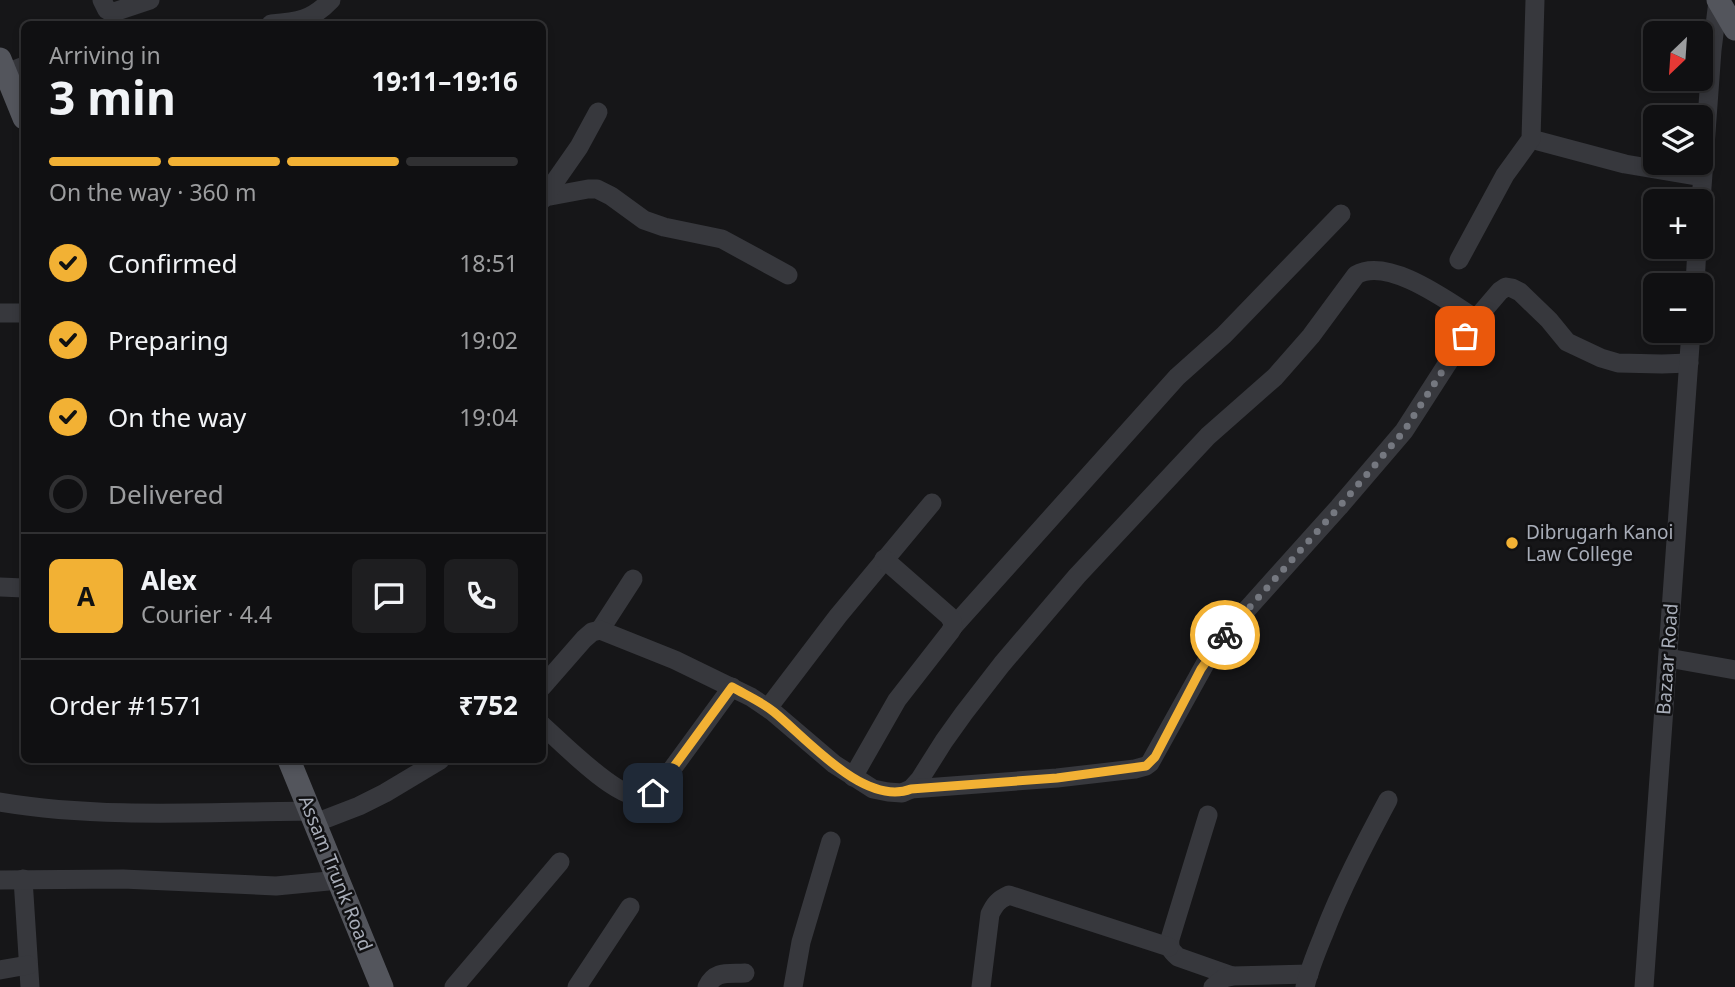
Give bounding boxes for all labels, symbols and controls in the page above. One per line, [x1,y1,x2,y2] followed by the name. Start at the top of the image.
[1643,21,1713,91] north arrow
[1643,21,1713,343] map controls
[49,39,161,71] text: Arriving in
[371,63,518,99] text: 19:11–19:16
[49,66,176,128] text: 3 min
[1643,105,1713,175] button: layers
[49,176,256,208] text: On the way · 360 m
[1643,189,1713,259] button: +
[49,244,87,282] icon: check
[108,245,238,281] text: Confirmed
[459,247,518,279] text: 18:51
[1643,273,1713,343] button: −
[1435,306,1495,366] pin
[1446,317,1484,355] icon: bag
[49,321,87,359] icon: check
[108,322,229,358] text: Preparing
[459,324,518,356] text: 19:02
[49,398,87,436] icon: check
[108,399,246,435] text: On the way
[459,401,518,433] text: 19:04
[108,476,224,512] text: Delivered
[1526,519,1673,567] place label: Dibrugarh Kanoi Law College
[1504,535,1520,551] marker: Dibrugarh Kanoi Law College
[352,559,426,633] button: chat
[444,559,518,633] button: phone
[141,562,197,598] text: Alex
[77,578,95,614] text: A
[141,598,272,630] text: Courier · 4.4
[1190,600,1260,670] courier
[1650,602,1684,716] street label: Bazaar Road
[1206,616,1244,654] icon: bike
[49,687,204,723] text: Order #1571
[459,687,518,723] text: ₹752
[623,763,683,823] pin
[634,774,672,812] icon: home
[293,791,379,955] street label: Assam Trunk Road

